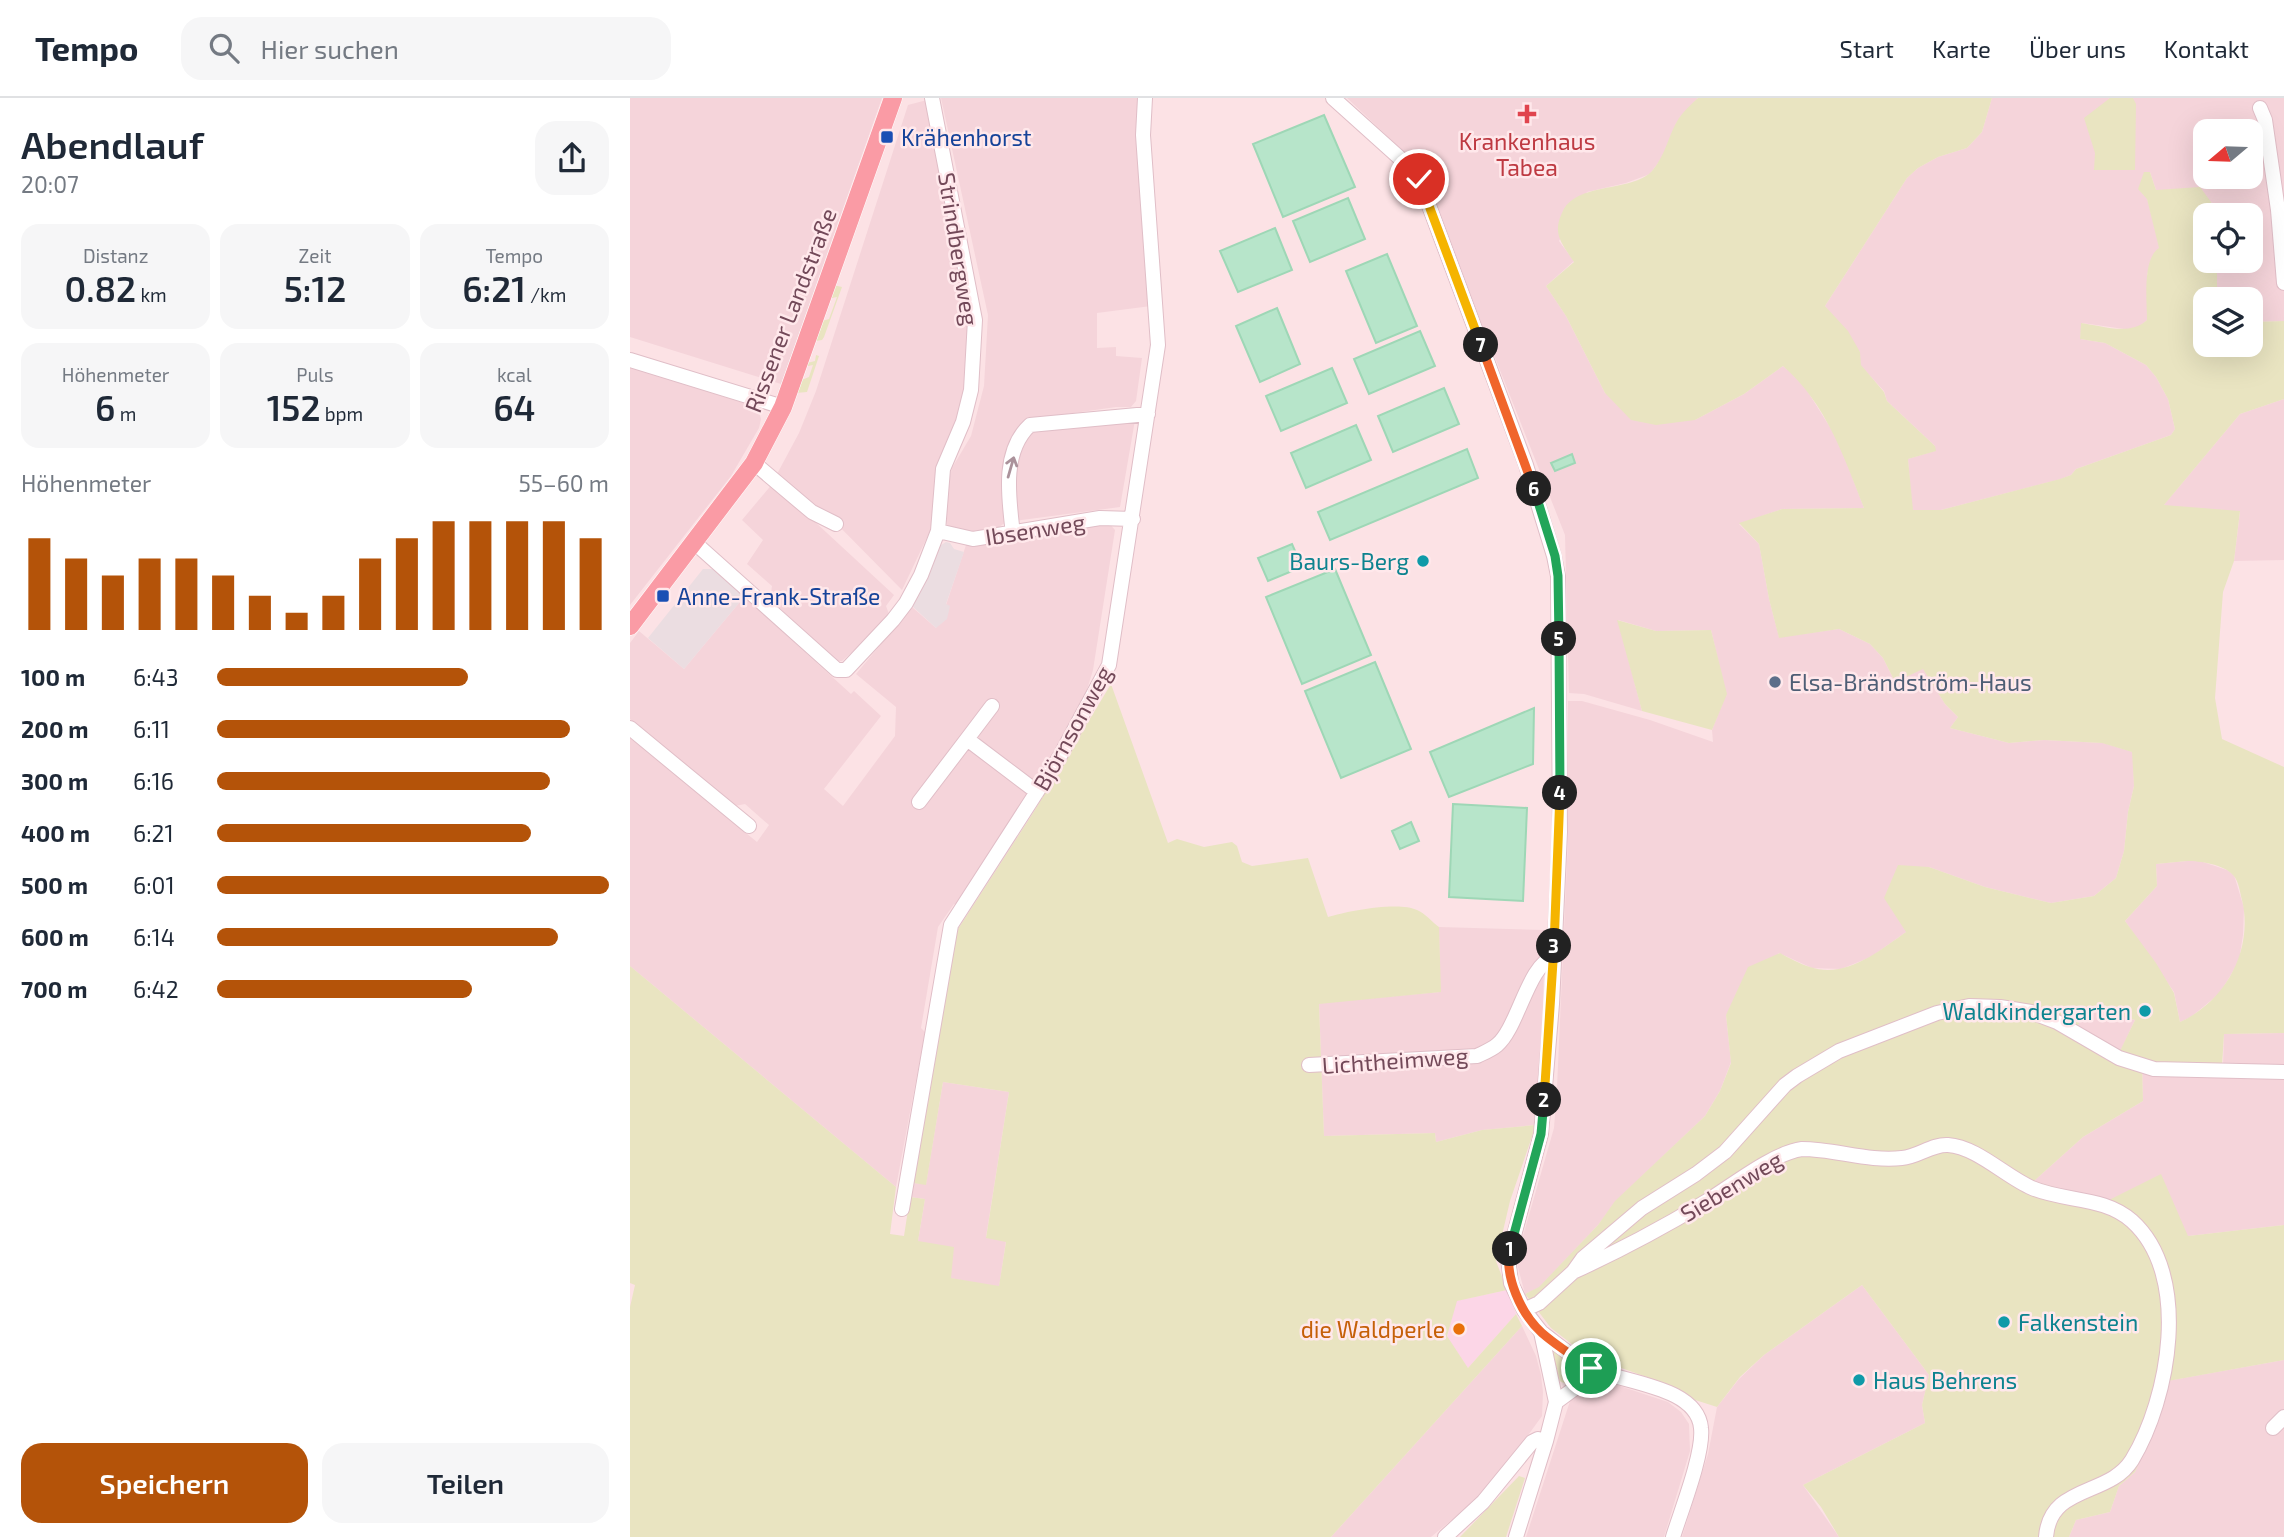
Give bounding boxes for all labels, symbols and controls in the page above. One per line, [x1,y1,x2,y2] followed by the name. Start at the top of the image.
[181,17,671,80] search box
[35,28,139,68] text: Tempo
[205,29,243,67] icon: search
[261,33,399,64] text: Hier suchen
[1840,34,1894,63] text: Start
[1932,34,1991,63] text: Karte
[2029,34,2126,63] text: Über uns
[2164,34,2249,63] text: Kontakt
[1517,104,1537,124] marker: Krankenhaus Tabea
[2193,119,2263,189] north arrow
[2193,119,2263,357] map controls
[21,121,204,167] text: Abendlauf
[535,121,609,195] button: share
[901,123,1032,151] place label: Krähenhorst
[1459,127,1595,181] place label: Krankenhaus Tabea
[879,129,895,145] marker: Krähenhorst
[1389,149,1449,209] pin
[1400,160,1438,198] icon: check
[21,170,79,198] text: 20:07
[933,171,985,328] street label: Strindbergweg
[2193,203,2263,273] button: locate
[738,204,842,416] street label: Rissener Landstraße
[83,244,148,267] text: Distanz
[299,244,331,267] text: Zeit
[486,244,543,267] text: Tempo
[65,267,136,309] text: 0.82
[284,267,346,309] text: 5:12
[462,267,526,309] text: 6:21
[136,283,167,306] text: km
[526,283,566,306] text: /km
[2193,287,2263,357] button: layers
[1464,328,1498,362] pin: 7
[1475,333,1486,356] text: 7
[62,363,170,386] text: Höhenmeter
[296,363,334,386] text: Puls
[497,363,532,386] text: kcal
[95,386,115,428] text: 6
[267,386,321,428] text: 152
[493,386,536,428] text: 64
[115,402,136,425] text: m
[321,402,363,425] text: bpm
[1005,456,1018,478] one-way arrow
[21,469,151,497] text: Höhenmeter
[518,469,609,497] text: 55–60 m
[1516,472,1552,506] pin: 6
[1528,477,1539,500] text: 6
[983,507,1087,551] street label: Ibsenweg
[1289,547,1409,575] place label: Baurs-Berg
[1415,553,1431,569] marker: Baurs-Berg
[677,582,880,610] place label: Anne-Frank-Straße
[655,588,671,604] marker: Anne-Frank-Straße
[1542,622,1576,656] pin: 5
[1553,627,1564,650] text: 5
[1026,661,1118,795] street label: Björnsonweg
[21,663,85,691] text: 100 m
[133,663,179,691] text: 6:43
[1789,668,2032,696] place label: Elsa-Brändström-Haus
[1767,674,1783,690] marker: Elsa-Brändström-Haus
[21,715,89,743] text: 200 m
[133,715,170,743] text: 6:11
[21,767,88,795] text: 300 m
[133,767,174,795] text: 6:16
[1542,776,1578,810] pin: 4
[1553,781,1566,804] text: 4
[21,819,90,847] text: 400 m
[133,819,174,847] text: 6:21
[21,871,88,899] text: 500 m
[133,871,175,899] text: 6:01
[21,923,89,951] text: 600 m
[133,923,175,951] text: 6:14
[1536,928,1572,964] pin: 3
[1548,934,1559,957] text: 3
[21,975,87,1003] text: 700 m
[133,975,179,1003] text: 6:42
[1942,997,2131,1025] place label: Waldkindergarten
[2137,1003,2153,1019] marker: Waldkindergarten
[1321,1041,1469,1079] street label: Lichtheimweg
[1527,1082,1562,1118] pin: 2
[1538,1088,1549,1111] text: 2
[1675,1145,1787,1227] street label: Siebenweg
[1492,1232,1528,1266] pin: 1
[1505,1237,1514,1260] text: 1
[2018,1308,2138,1336] place label: Falkenstein
[1996,1314,2012,1330] marker: Falkenstein
[1301,1315,1445,1343] place label: die Waldperle
[1451,1321,1467,1337] marker: die Waldperle
[1561,1338,1621,1398] pin
[1572,1349,1610,1387] icon: arrive
[1873,1366,2017,1394] place label: Haus Behrens
[1851,1372,1867,1388] marker: Haus Behrens
[21,1443,308,1523] button: Speichern
[322,1443,609,1523] button: Teilen

